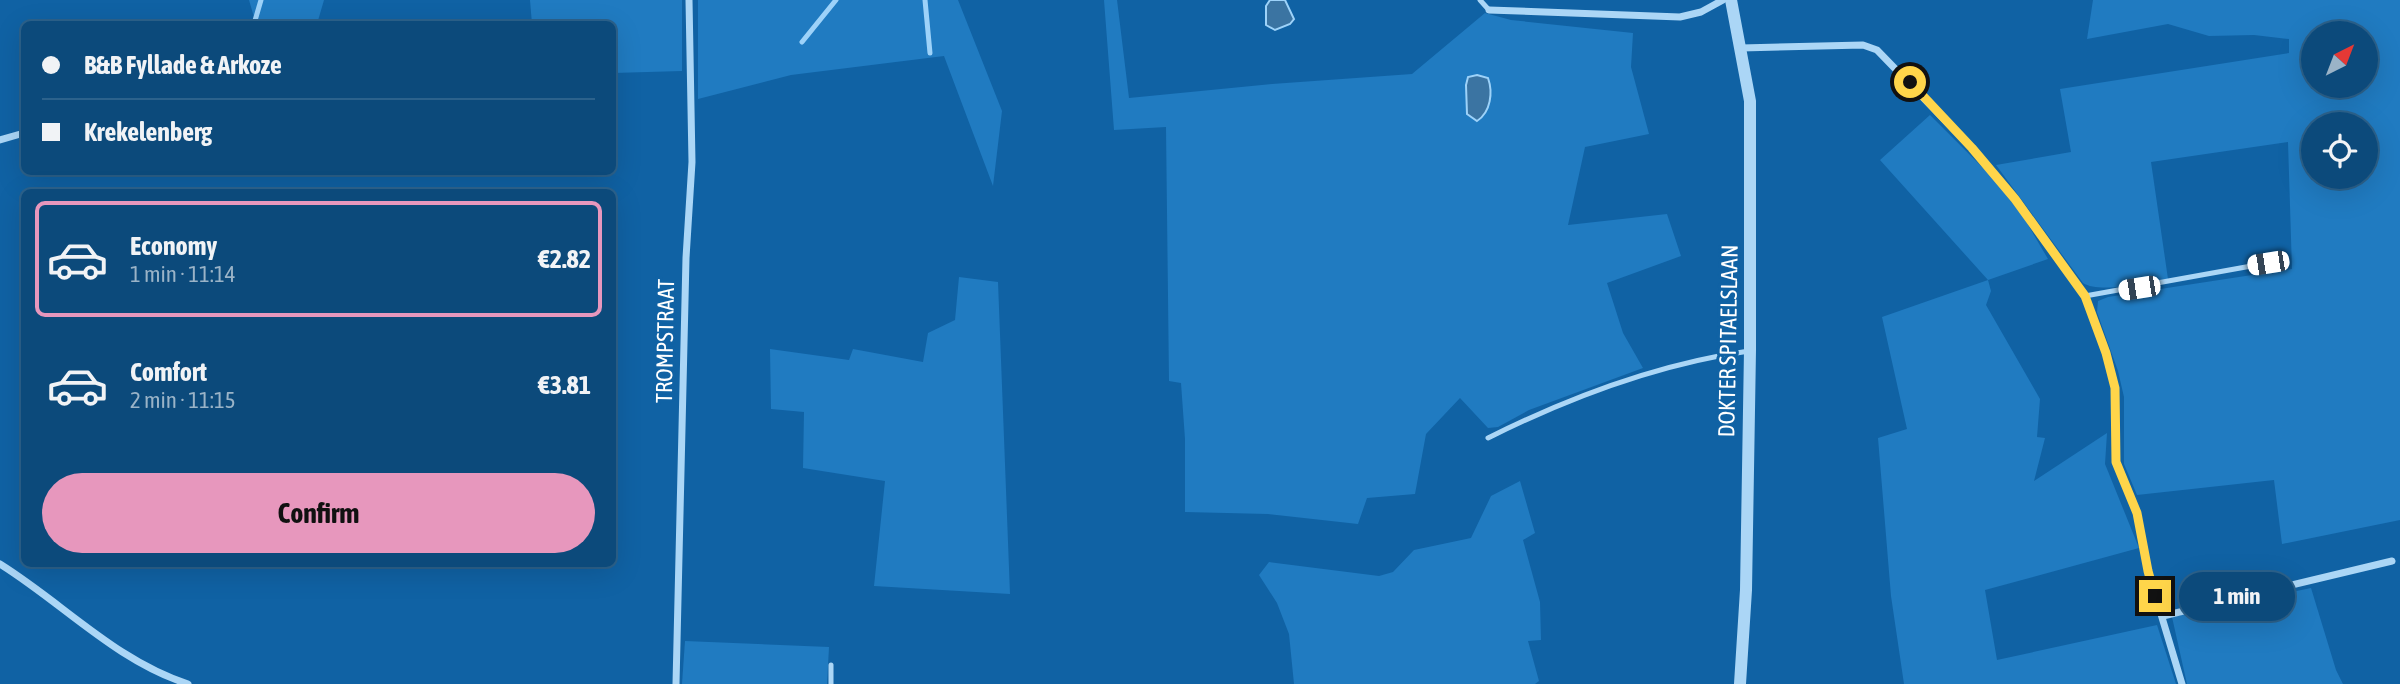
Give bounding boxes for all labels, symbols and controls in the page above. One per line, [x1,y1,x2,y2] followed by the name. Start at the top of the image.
[2301,21,2378,98] north arrow
[2301,21,2378,189] map controls
[84,50,282,80] text: B&B Fyllade & Arkoze
[1894,66,1926,98] route start
[2301,112,2378,189] button: locate
[84,117,212,147] text: Krekelenberg
[46,228,109,291] icon: car
[130,231,217,261] text: Economy
[538,244,591,274] text: €2.82
[1713,244,1743,438] street label: DOKTER SPITAELSLAAN
[2246,249,2291,277] car
[130,261,236,287] text: 1 min · 11:14
[2117,274,2162,302] car
[651,279,679,403] street label: TROMPSTRAAT
[46,354,109,417] icon: car
[130,357,207,387] text: Comfort
[538,370,591,400] text: €3.81
[130,387,236,413] text: 2 min · 11:15
[42,473,595,553] button: Confirm
[2180,572,2295,620] callout: 1 min
[2139,580,2171,612] route end
[2214,583,2260,609] text: 1 min

